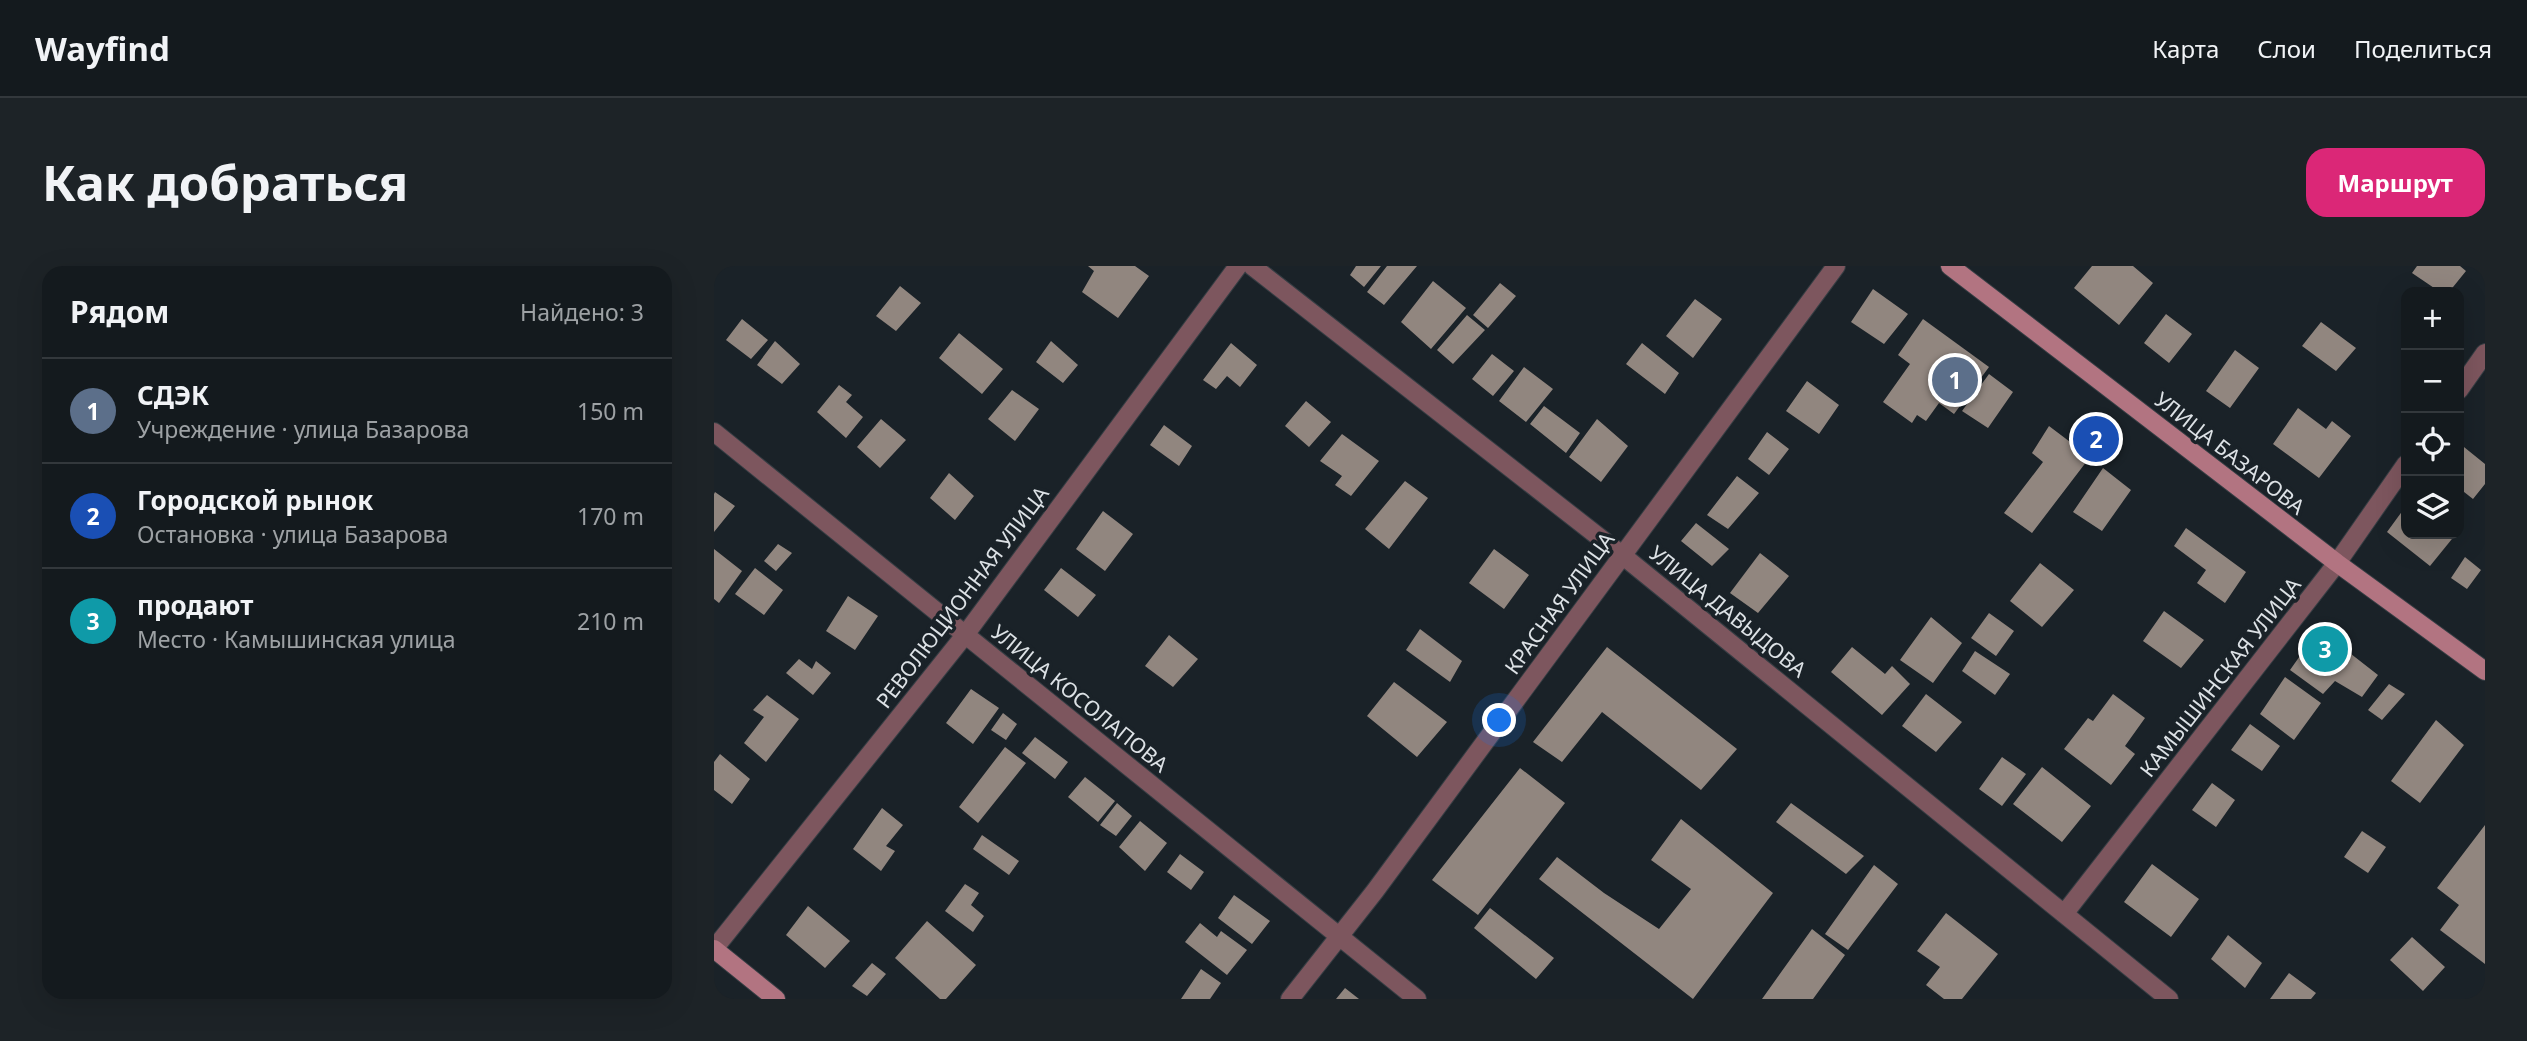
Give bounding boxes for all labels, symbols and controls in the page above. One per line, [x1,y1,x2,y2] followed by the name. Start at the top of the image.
[35,26,170,71] text: Wayfind
[2152,32,2219,65] text: Карта
[2257,32,2316,65] text: Слои
[2354,32,2492,65] text: Поделиться
[2306,148,2485,217] button: Маршрут
[42,149,408,215] text: Как добраться
[2401,287,2464,539] map controls
[2401,287,2464,350] button: +
[70,291,169,332] text: Рядом
[520,296,644,328] text: Найдено: 3
[2401,350,2464,413] button: −
[1932,354,1978,406] pin: 1
[137,377,209,413] text: СДЭК
[2149,385,2311,521] street label: УЛИЦА БАЗАРОВА
[86,395,100,427] text: 1
[577,395,644,427] text: 150 m
[137,413,469,445] text: Учреждение · улица Базарова
[2073,413,2119,465] pin: 2
[2401,413,2464,476] button: locate
[2401,476,2464,539] button: layers
[869,480,1055,714] street label: РЕВОЛЮЦИОННАЯ УЛИЦА
[137,482,373,518] text: Городской рынок
[86,500,100,532] text: 2
[577,500,644,532] text: 170 m
[137,518,448,550] text: Остановка · улица Базарова
[1498,526,1621,680] street label: КРАСНАЯ УЛИЦА
[1644,539,1813,683] street label: УЛИЦА ДАВЫДОВА
[2133,571,2307,783] street label: КАМЫШИНСКАЯ УЛИЦА
[137,587,253,623] text: продают
[86,605,100,637] text: 3
[577,605,644,637] text: 210 m
[986,618,1175,778] street label: УЛИЦА КОСОЛАПОВА
[137,623,455,655] text: Место · Камышинская улица
[2302,623,2348,675] pin: 3
[1482,703,1516,737] your location

